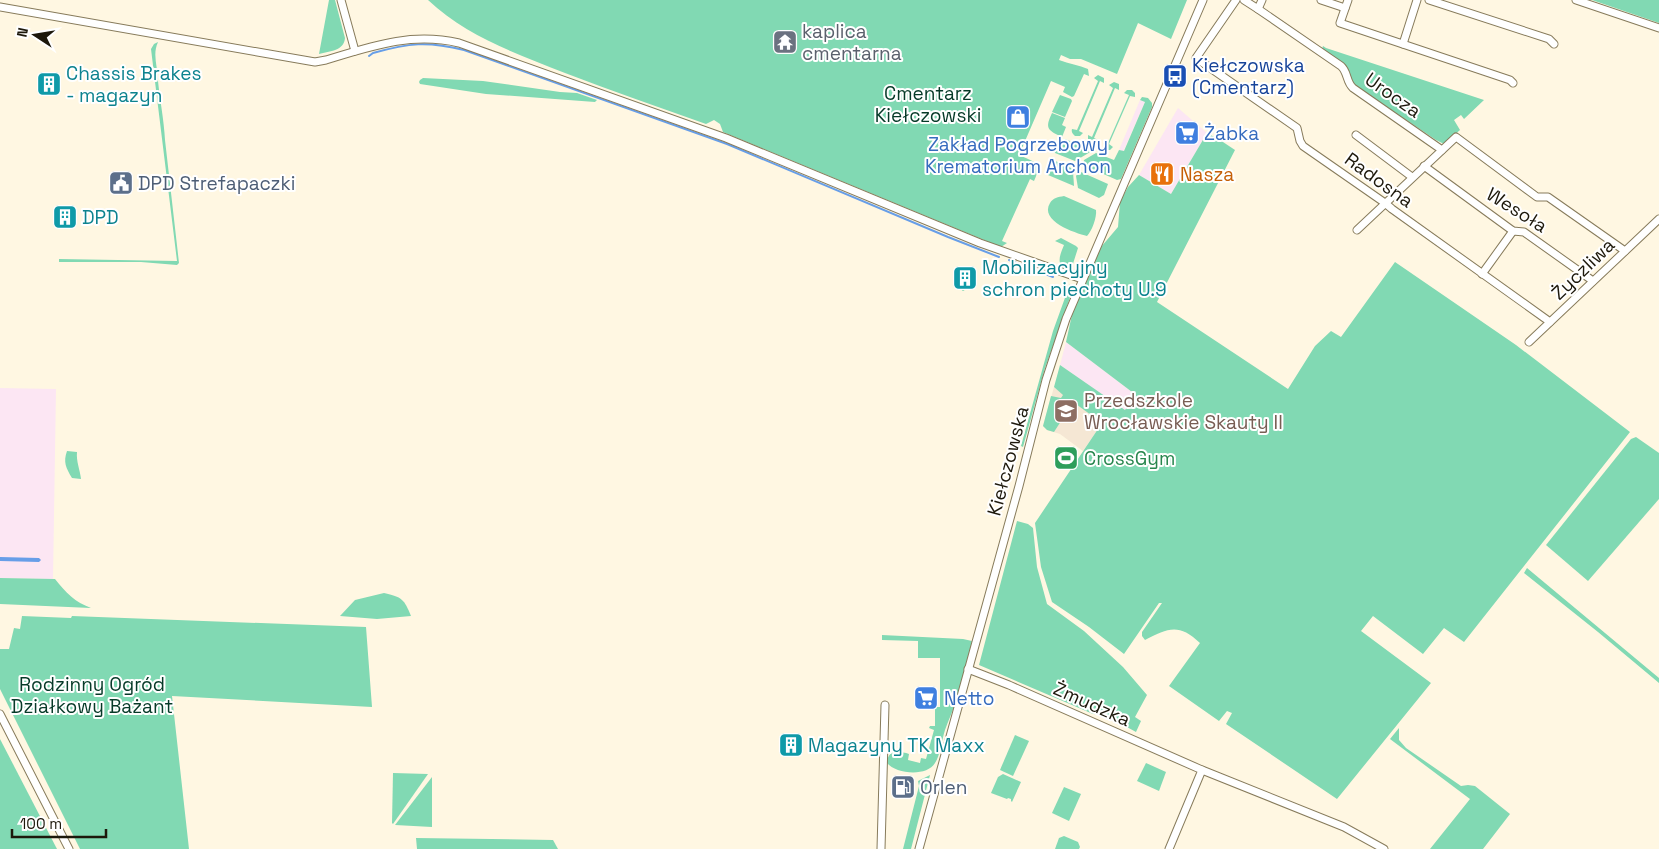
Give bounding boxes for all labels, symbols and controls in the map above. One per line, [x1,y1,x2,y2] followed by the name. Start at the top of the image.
[10,10,60,60] north arrow
[802,19,902,66] place label: kaplica cmentarna
[13,26,32,39] text: N
[772,29,798,55] temple icon: kaplica cmentarna
[1192,53,1305,100] place label: Kiełczowska (Cmentarz)
[66,61,202,108] place label: Chassis Brakes - magazyn
[1162,63,1188,89] bus stop icon: Kiełczowska (Cmentarz)
[1360,67,1426,123] street label: Urocza
[36,71,62,97] building icon: Chassis Brakes - magazyn
[875,81,981,128] park label: Cmentarz Kiełczowski
[1005,104,1031,130] shop icon: Zakład Pogrzebowy Krematorium Archon
[1174,120,1200,146] supermarket icon: Żabka
[1204,121,1259,146] place label: Żabka
[925,132,1111,179] place label: Zakład Pogrzebowy Krematorium Archon
[1340,147,1418,213] street label: Radosna
[1149,161,1175,187] restaurant icon: Nasza
[1180,162,1234,187] place label: Nasza
[108,170,134,196] public building icon: DPD Strefapaczki
[138,171,295,196] place label: DPD Strefapaczki
[1482,182,1552,238] street label: Wesoła
[52,204,78,230] building icon: DPD
[82,205,119,230] place label: DPD
[1546,233,1620,305] street label: Życzliwa
[982,255,1167,302] place label: Mobilizacyjny schron piechoty U.9
[952,265,978,291] building icon: Mobilizacyjny schron piechoty U.9
[1084,388,1283,435] place label: Przedszkole Wrocławskie Skauty II
[1053,398,1079,424] school or university icon: Przedszkole Wrocławskie Skauty II
[981,403,1035,519] street label: Kiełczowska
[1053,445,1079,471] sports icon: CrossGym
[1084,446,1175,471] place label: CrossGym
[11,672,173,719] park label: Rodzinny Ogród Działkowy Bażant
[1050,676,1135,732] street label: Żmudzka
[913,685,939,711] supermarket icon: Netto
[944,686,994,711] place label: Netto
[778,732,804,758] building icon: Magazyny TK Maxx
[808,733,985,758] place label: Magazyny TK Maxx
[890,774,916,800] fuel station icon: Orlen
[920,775,967,800] place label: Orlen
[12,806,106,838] scale bar
[20,814,62,833] text: 100 m

